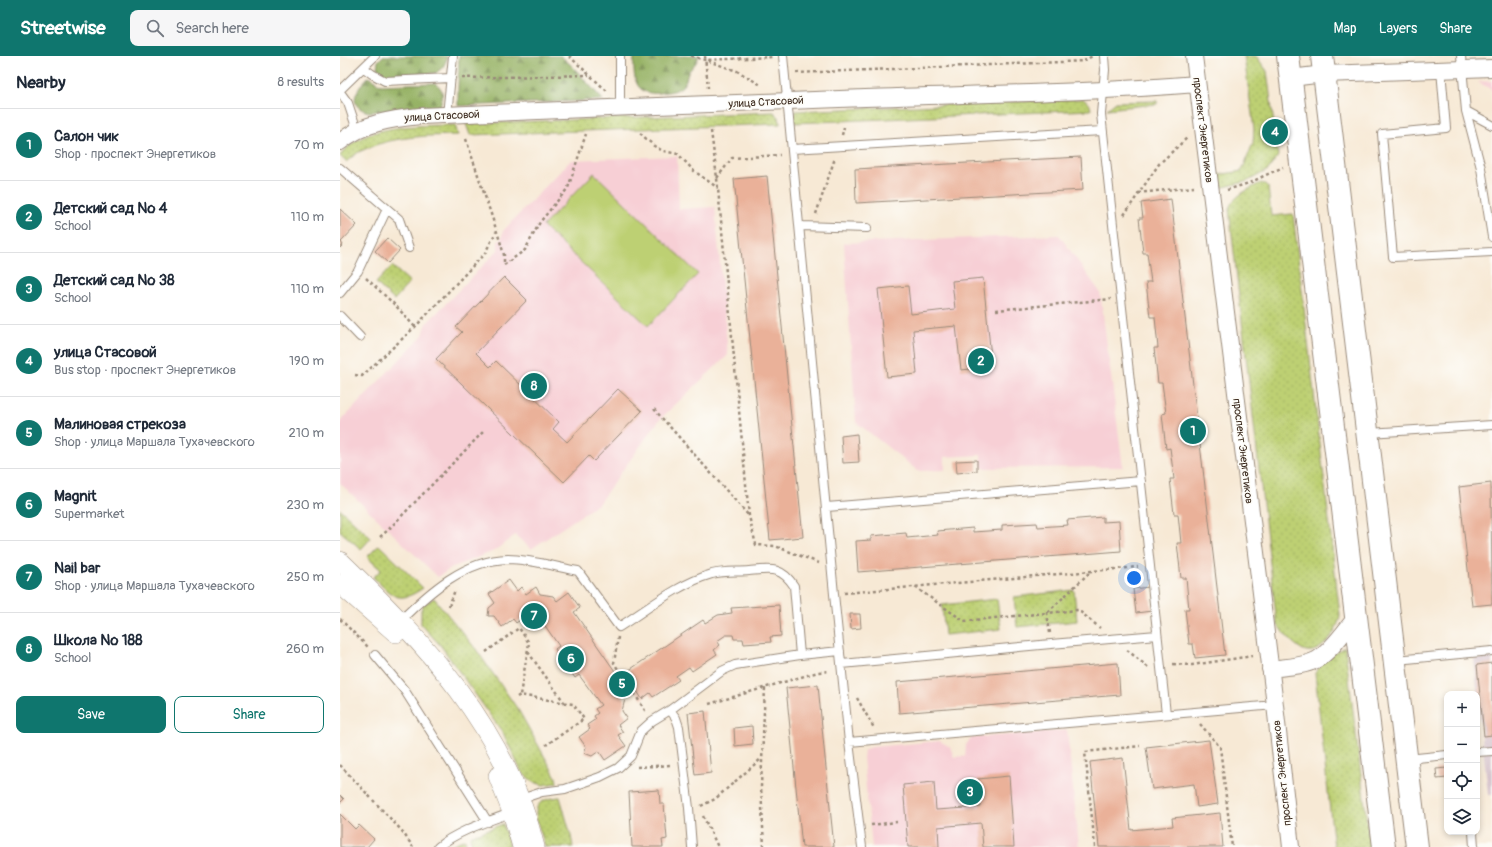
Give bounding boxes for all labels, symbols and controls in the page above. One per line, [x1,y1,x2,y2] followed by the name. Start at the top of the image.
[130,10,410,46] search box
[20,16,106,40] text: Streetwise
[144,17,166,39] icon: search
[176,19,249,38] text: Search here
[1334,20,1357,37] text: Map
[1379,20,1417,37] text: Layers
[1439,20,1472,37] text: Share
[16,72,65,93] text: Nearby
[278,74,324,90] text: 8 results
[1190,77,1216,183] street label: проспект Энергетиков
[727,94,804,111] street label: улица Стасовой
[403,108,480,125] street label: улица Стасовой
[1262,117,1288,147] pin: 4
[54,127,119,146] text: Салон чик
[26,137,32,153] text: 1
[294,137,324,153] text: 70 m
[54,146,216,162] text: Shop · проспект Энергетиков
[54,199,167,218] text: Детский сад № 4
[25,209,33,225] text: 2
[291,209,324,225] text: 110 m
[54,218,91,234] text: School
[54,271,175,290] text: Детский сад № 38
[25,281,33,297] text: 3
[291,281,324,297] text: 110 m
[54,290,91,306] text: School
[54,343,157,362] text: улица Стасовой
[968,346,994,376] pin: 2
[25,353,33,369] text: 4
[289,353,324,369] text: 190 m
[54,362,236,378] text: Bus stop · проспект Энергетиков
[521,371,547,401] pin: 8
[1230,398,1256,504] street label: проспект Энергетиков
[54,415,186,434] text: Малиновая стрекоза
[1180,416,1206,446] pin: 1
[25,425,33,441] text: 5
[288,425,324,441] text: 210 m
[54,434,255,450] text: Shop · улица Маршала Тухачевского
[54,487,97,506] text: Magnit
[25,497,33,513] text: 6
[287,497,324,513] text: 230 m
[54,506,125,522] text: Supermarket
[54,559,100,578] text: Nail bar
[1124,568,1144,588] your location
[26,569,32,585] text: 7
[286,569,324,585] text: 250 m
[54,578,255,594] text: Shop · улица Маршала Тухачевского
[521,601,547,631] pin: 7
[54,631,143,650] text: Школа № 188
[26,641,32,657] text: 8
[286,641,324,657] text: 260 m
[558,644,584,674] pin: 6
[54,650,91,666] text: School
[609,669,635,699] pin: 5
[1444,691,1480,835] map controls
[1444,691,1480,727] button: +
[16,696,166,733] button: Save
[174,696,324,733] button: Share
[1270,720,1294,826] street label: проспект Энергетиков
[1444,727,1480,763] button: −
[1444,763,1480,799] button: locate
[957,777,983,807] pin: 3
[1444,799,1480,835] button: layers

